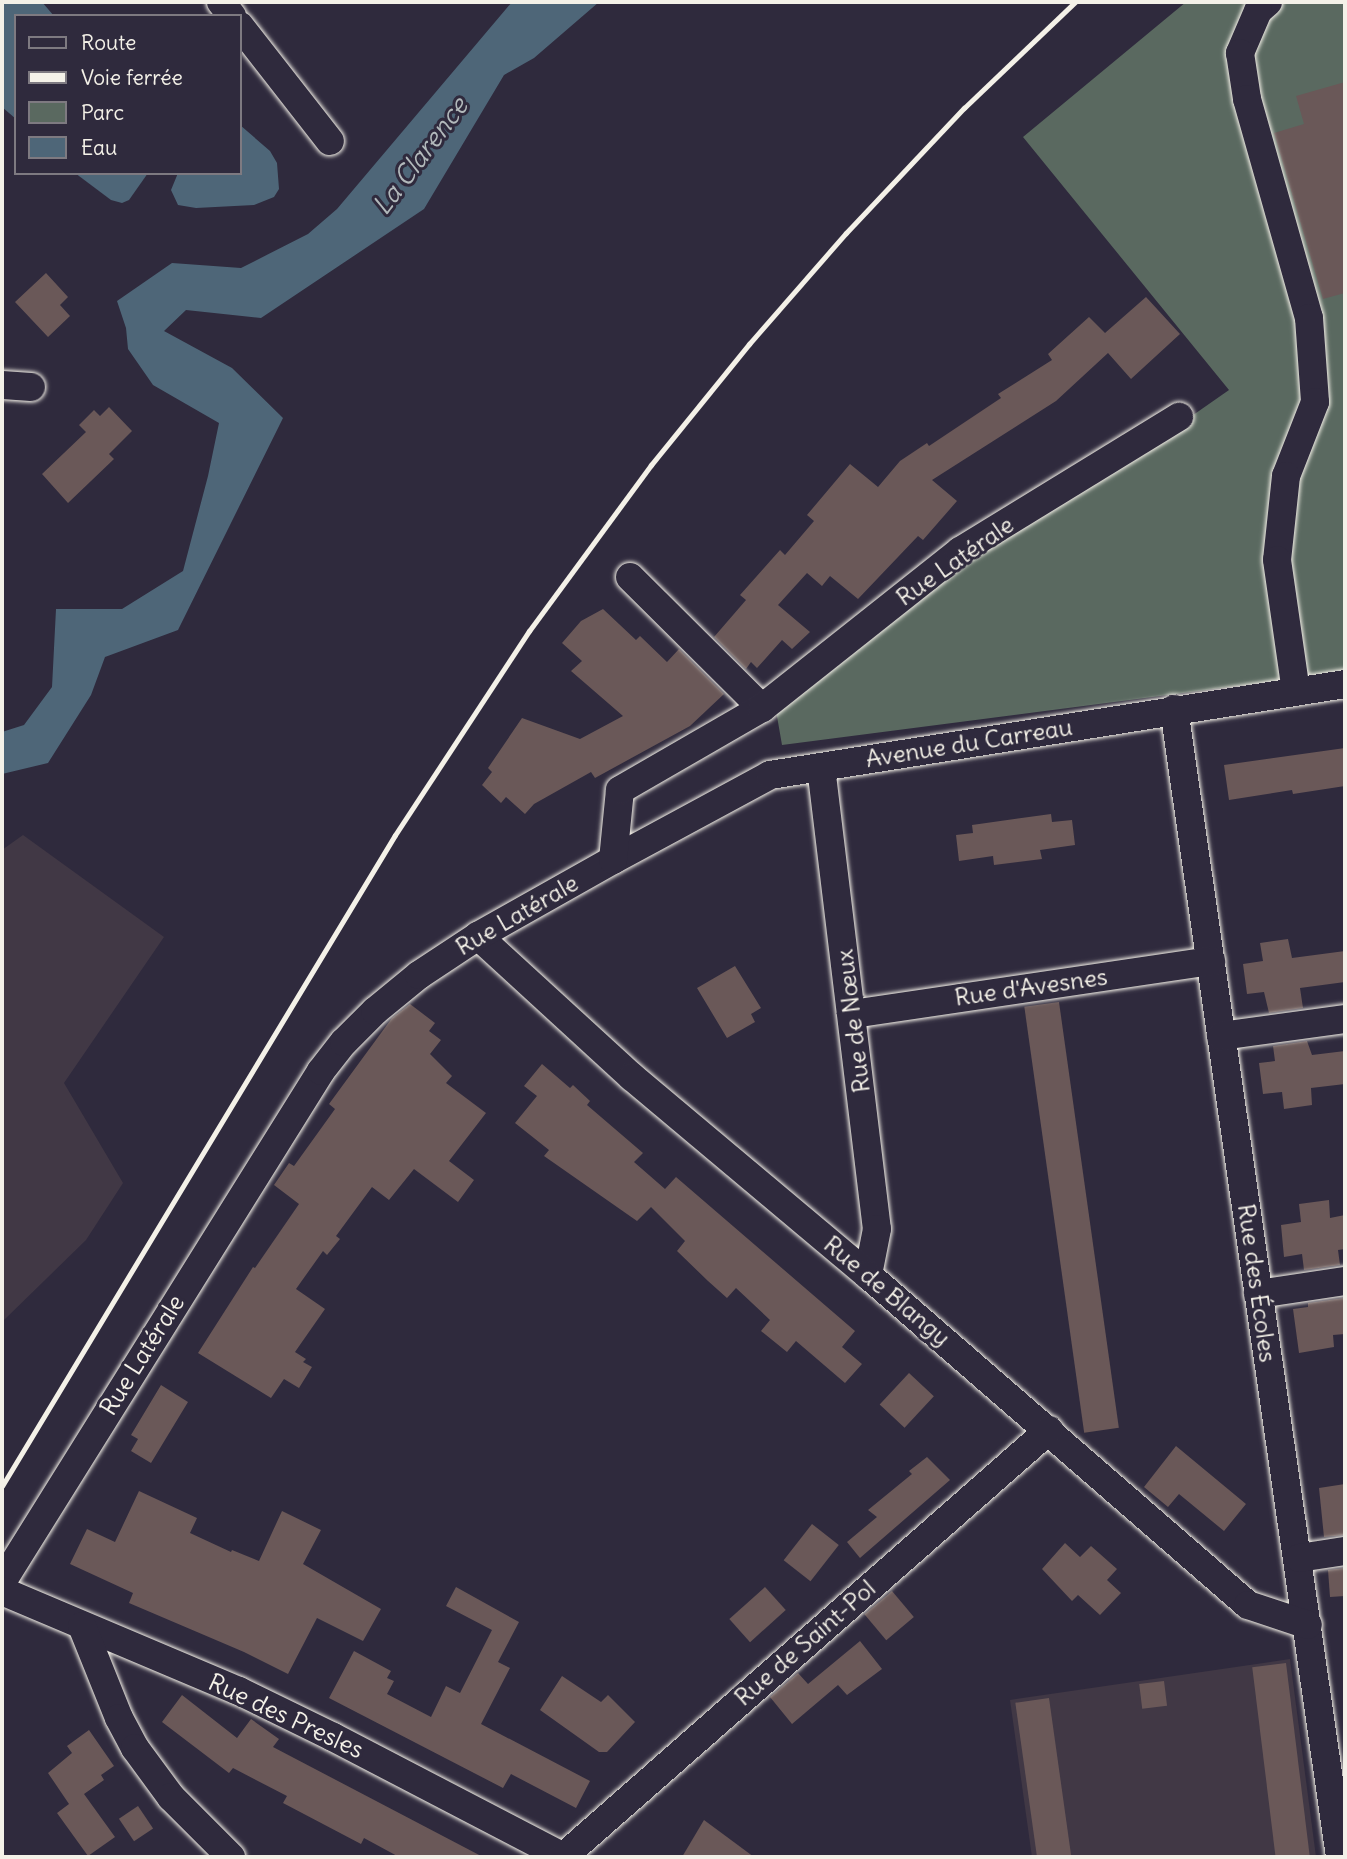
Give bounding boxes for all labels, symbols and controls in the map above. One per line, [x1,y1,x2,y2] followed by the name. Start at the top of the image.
[14,14,242,175] legend
[81,29,136,56] text: Route
[81,64,183,91] text: Voie ferrée
[366,91,474,221] water label: La Clarence
[81,99,124,126] text: Parc
[81,134,117,161] text: Eau
[891,510,1019,612] street label: Rue Latérale
[864,712,1074,774] street label: Avenue du Carreau
[451,868,583,962] street label: Rue Latérale
[830,948,876,1094] street label: Rue de Nœux
[953,962,1109,1012] street label: Rue d'Avesnes
[1232,1202,1282,1364] street label: Rue des Écoles
[818,1230,956,1352] street label: Rue de Blangy
[94,1289,190,1421] street label: Rue Latérale
[729,1574,881,1712] street label: Rue de Saint-Pol
[204,1667,368,1765] street label: Rue des Presles

